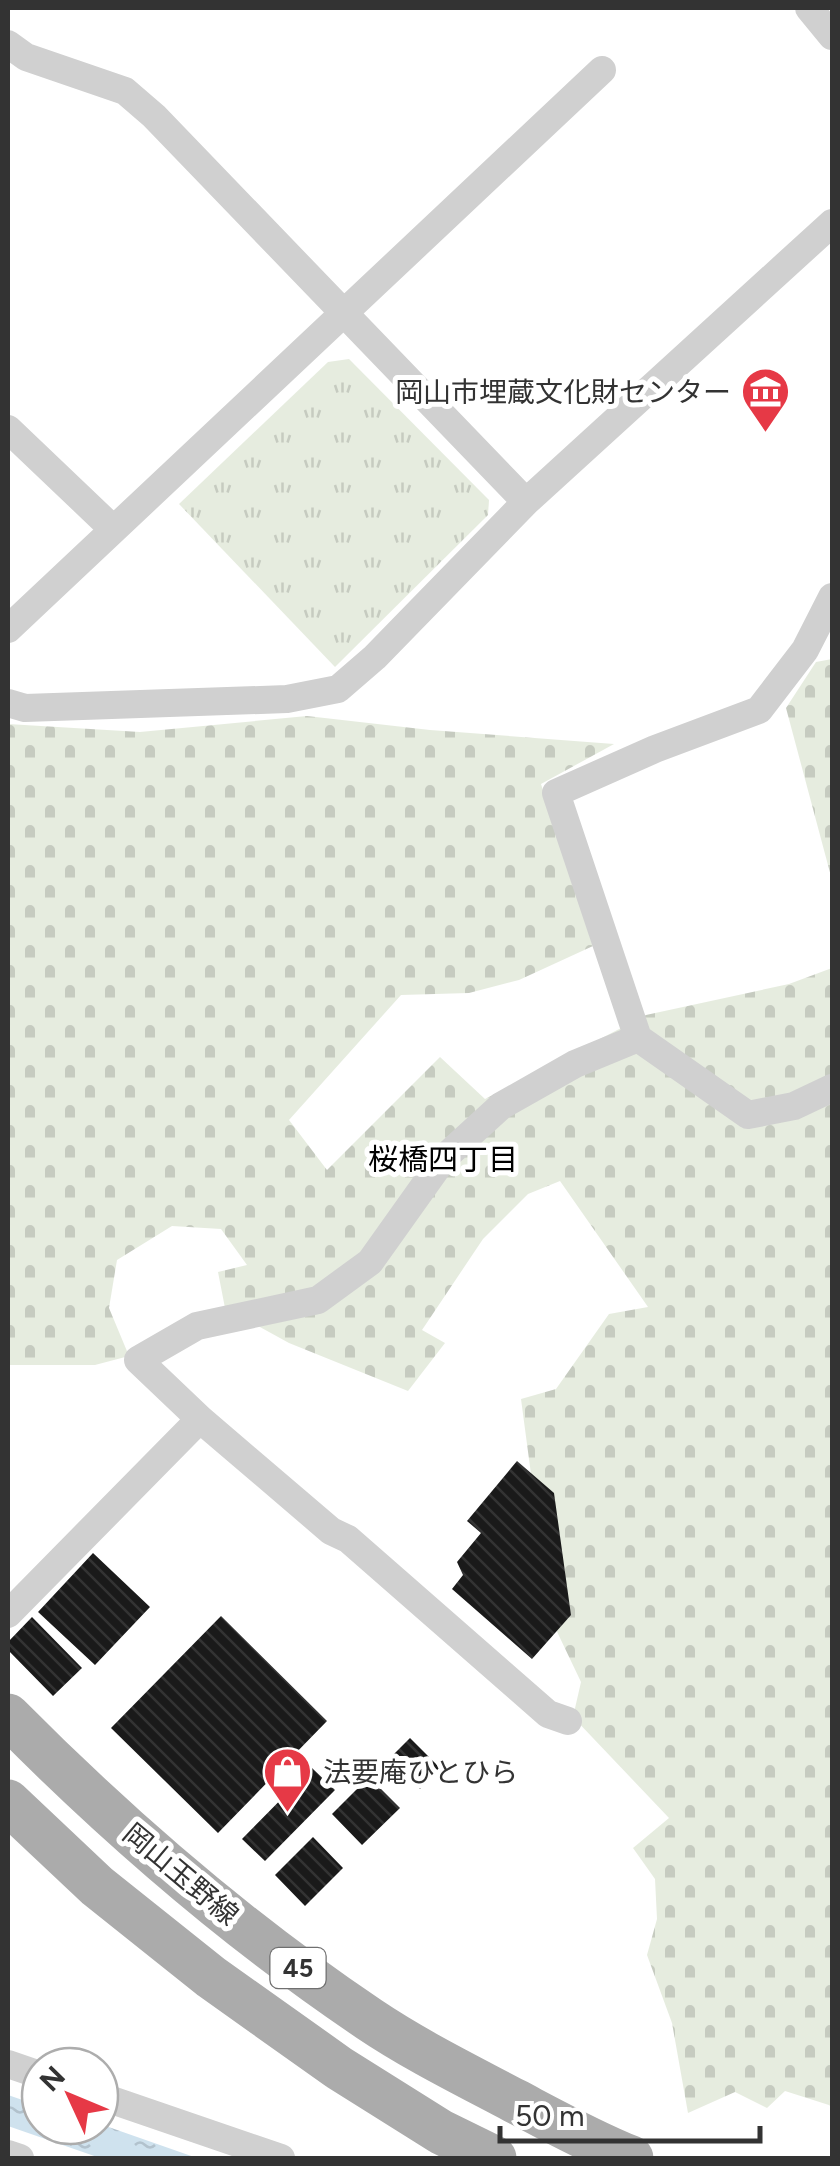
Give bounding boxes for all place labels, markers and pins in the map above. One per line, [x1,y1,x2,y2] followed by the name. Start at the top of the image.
[740,366,792,434] museum icon: 岡山市埋蔵文化財センター
[395,375,731,409] place label: 岡山市埋蔵文化財センター
[262,1746,314,1814] shop icon: 法要庵ひとひら
[323,1755,518,1789] place label: 法要庵ひとひら

